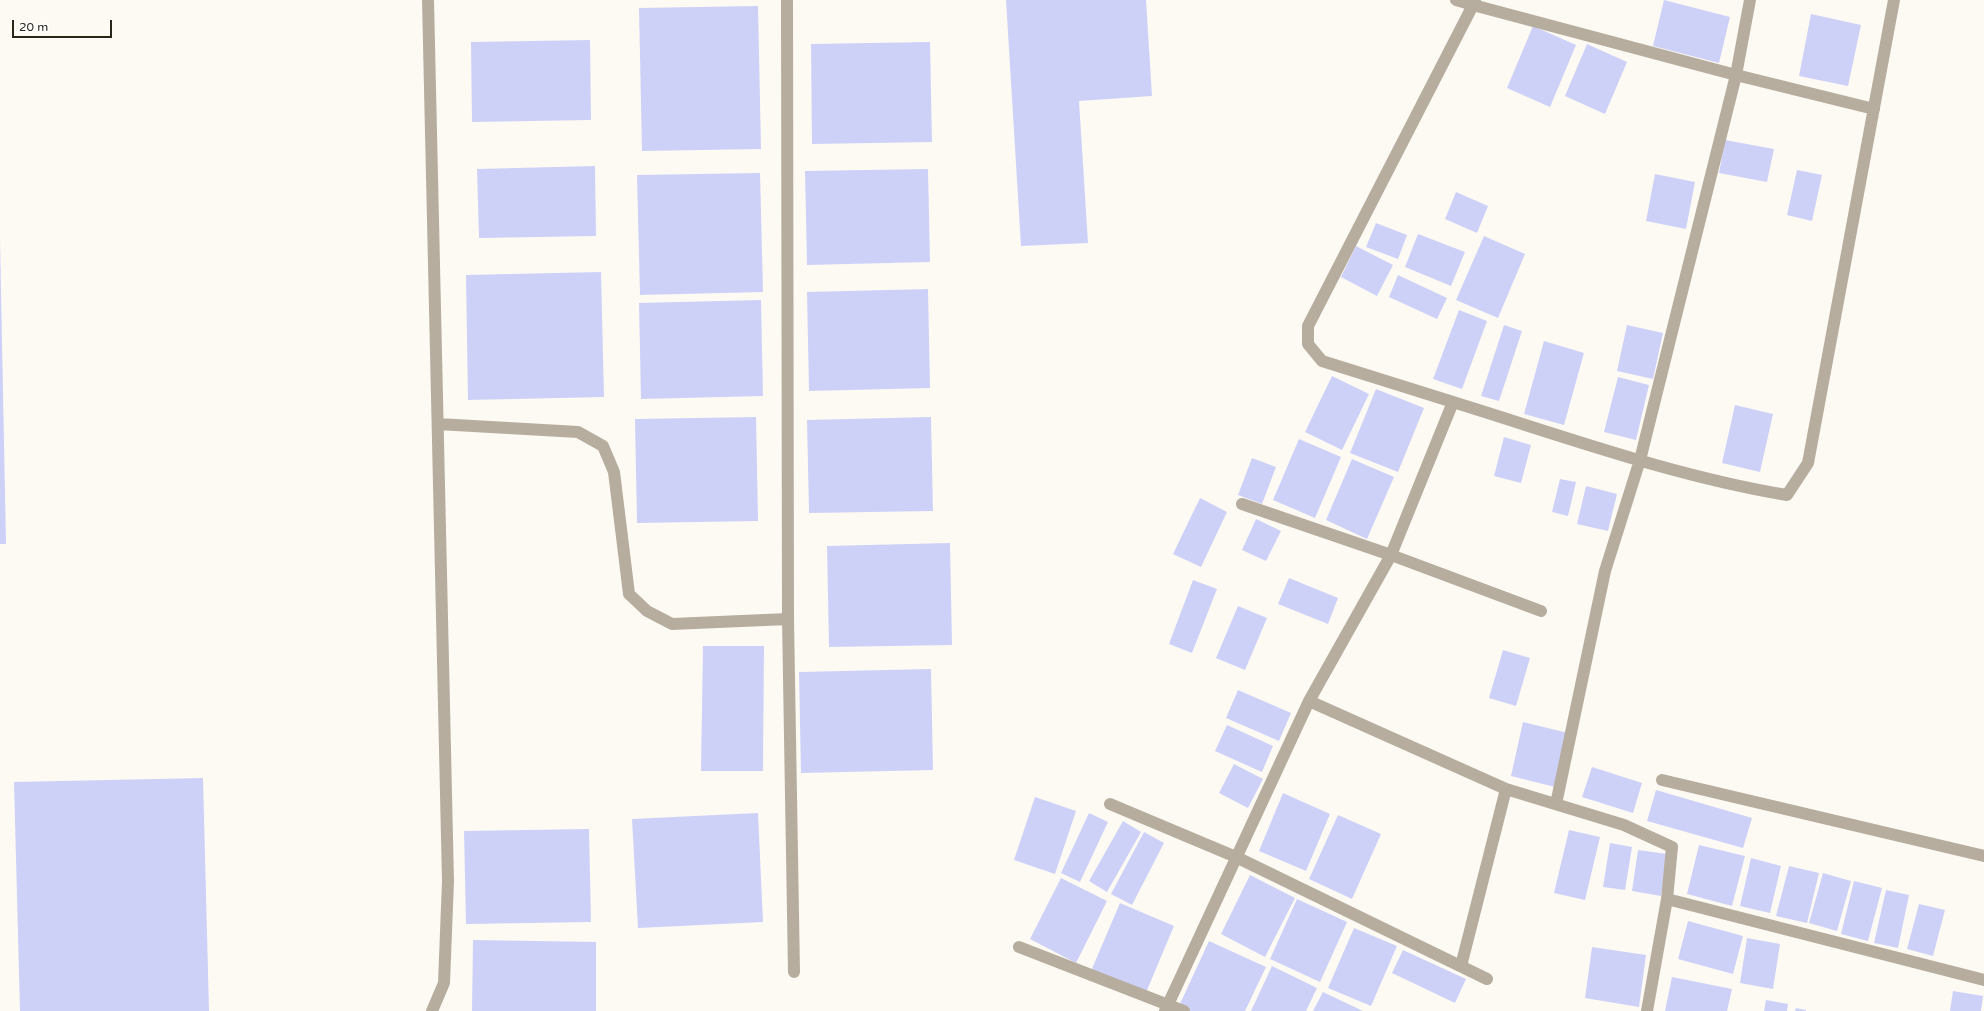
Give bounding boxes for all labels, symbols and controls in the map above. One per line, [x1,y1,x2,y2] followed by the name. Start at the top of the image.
[14,12,114,38] scale bar
[19,20,48,34] text: 20 m

